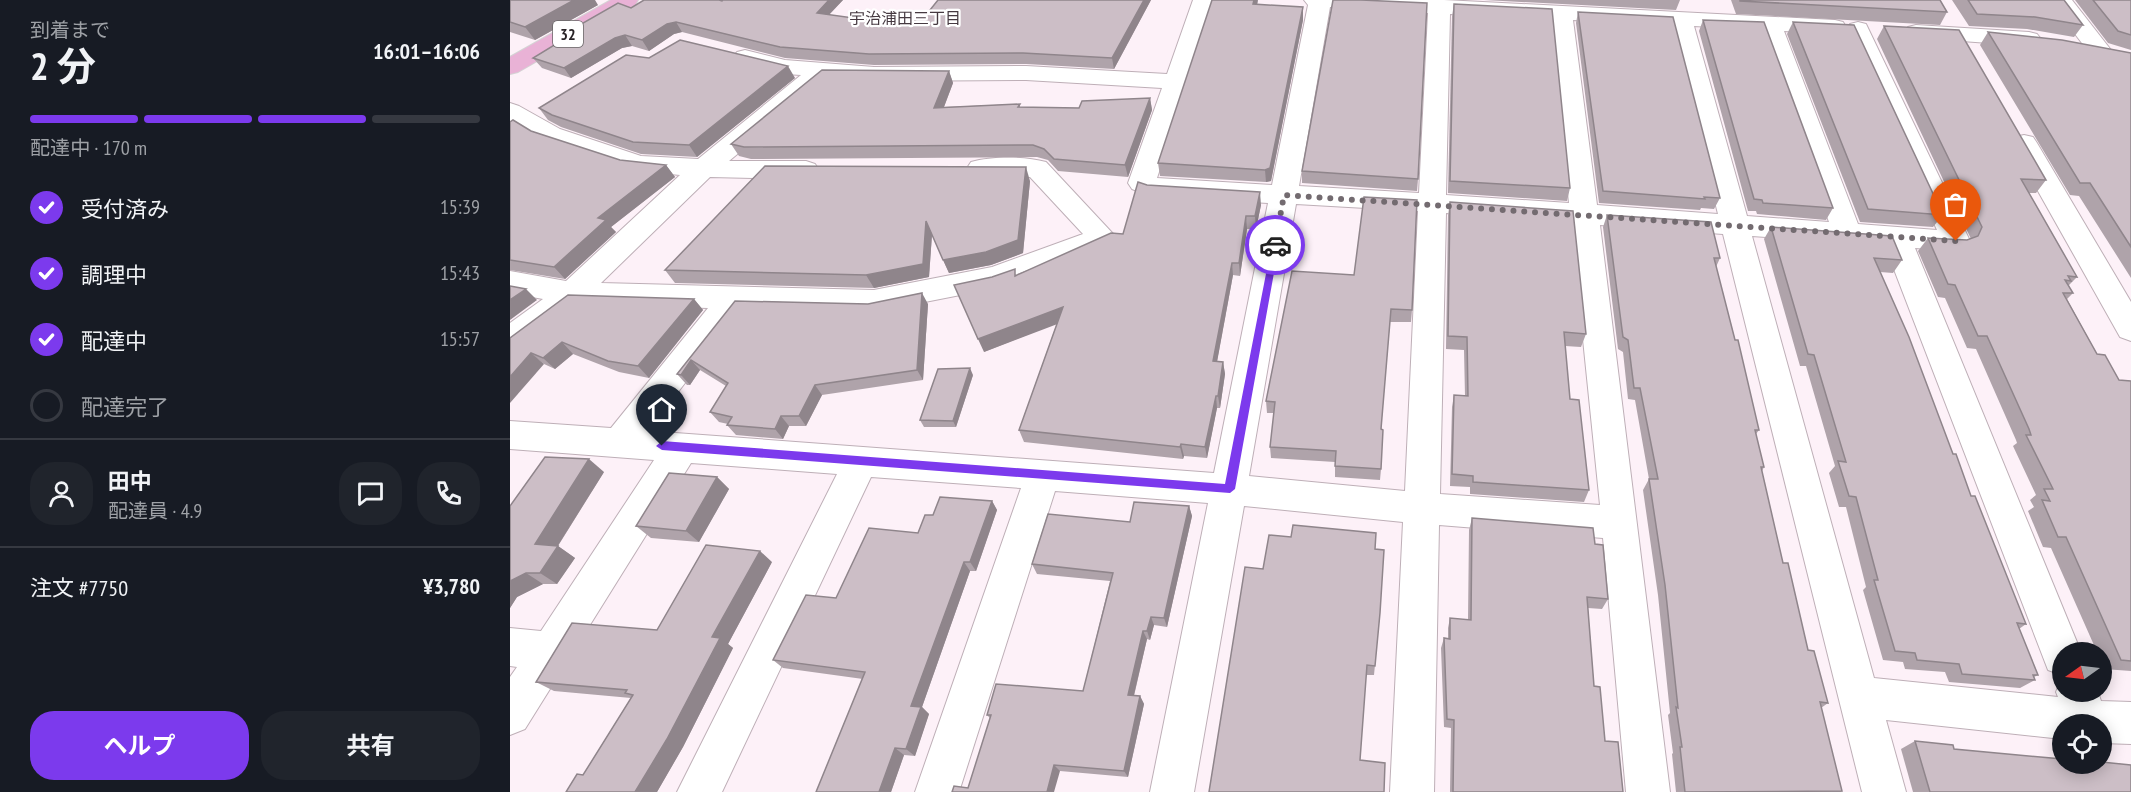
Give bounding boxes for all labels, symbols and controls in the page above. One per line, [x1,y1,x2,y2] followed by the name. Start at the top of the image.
[849,8,961,28] district label: 宇治浦田三丁目
[30,17,110,43] text: 到着まで
[553,21,583,47] road number: 32
[373,37,480,65] text: 16:01–16:06
[30,40,96,91] text: 2 分
[30,135,147,161] text: 配達中 · 170 m
[1930,179,1981,241] pin
[1939,188,1972,221] icon: bag
[30,191,63,224] icon: check
[440,194,480,220] text: 15:39
[81,195,169,223] text: 受付済み
[1245,215,1305,275] courier
[1259,229,1292,262] icon: car
[30,257,63,290] icon: check
[440,260,480,286] text: 15:43
[81,261,147,289] text: 調理中
[30,323,63,356] icon: check
[440,326,480,352] text: 15:57
[81,327,147,355] text: 配達中
[636,384,687,446] pin
[81,393,169,421] text: 配達完了
[645,393,678,426] icon: home
[30,462,93,525] button: person
[339,462,402,525] button: chat
[417,462,480,525] button: phone
[108,467,152,495] text: 田中
[108,498,202,524] text: 配達員 · 4.9
[423,572,480,600] text: ¥3,780
[30,574,128,602] text: 注文 #7750
[2052,642,2112,702] north arrow
[2052,642,2112,774] map controls
[30,711,249,780] button: ヘルプ
[261,711,480,780] button: 共有
[2052,714,2112,774] button: locate

